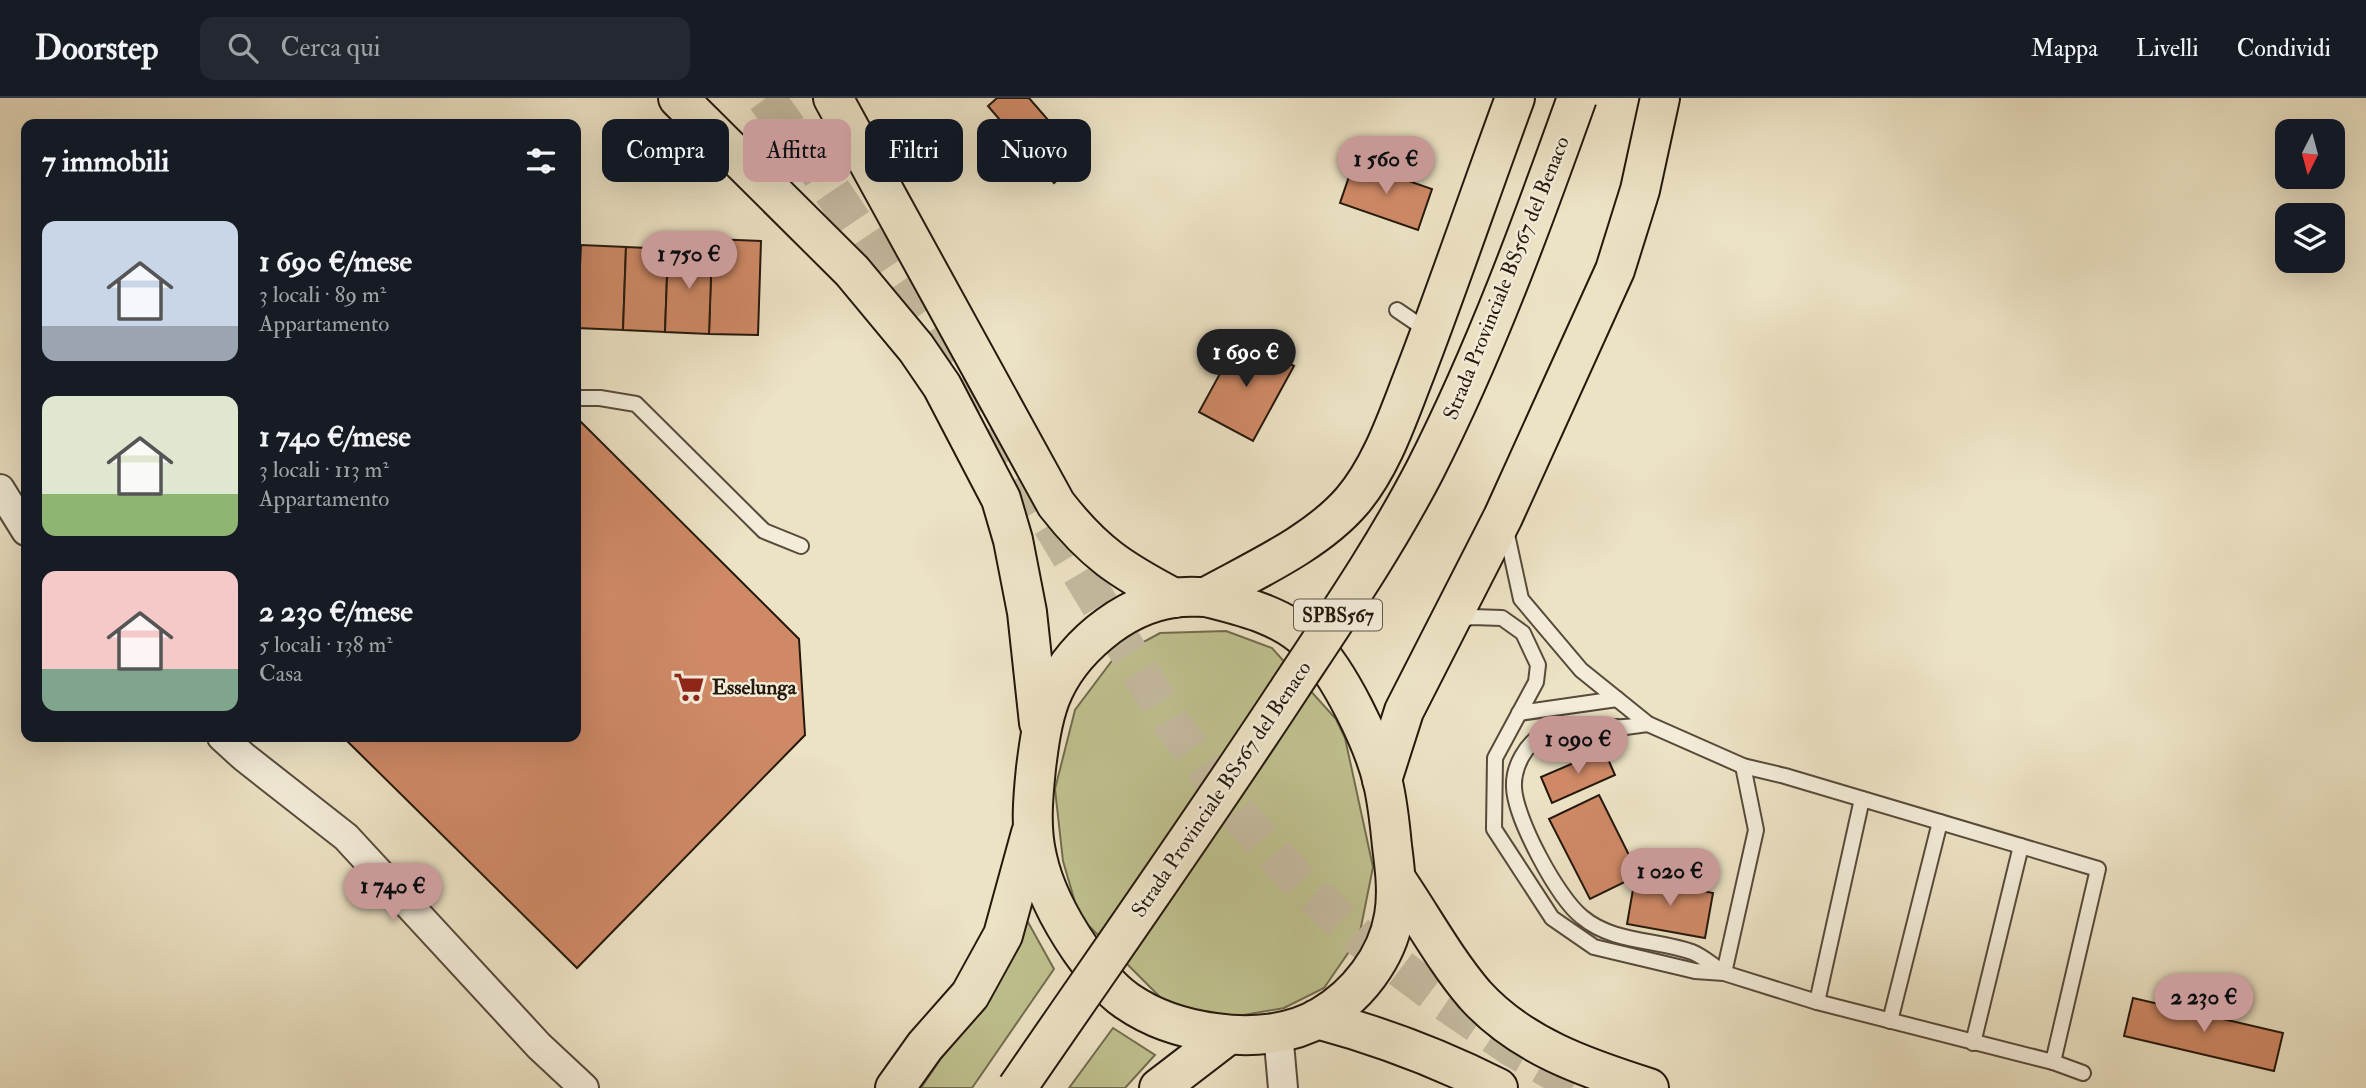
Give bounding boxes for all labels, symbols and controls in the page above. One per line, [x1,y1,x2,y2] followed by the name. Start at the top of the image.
[200,17,690,80] search box
[35,28,158,69] text: Doorstep
[224,29,262,67] icon: search
[280,32,381,64] text: Cerca qui
[2031,33,2098,64] text: Mappa
[2136,33,2199,64] text: Livelli
[2237,33,2331,64] text: Condividi
[602,119,729,182] chip: Compra
[743,119,851,182] chip: Affitta
[865,119,963,182] chip: Filtri
[977,119,1091,182] chip: Nuovo
[2275,119,2345,189] north arrow
[2275,119,2345,273] map controls
[1437,132,1576,424] street label: Strada Provinciale BS567 del Benaco
[1321,136,1451,196] pin: 1 560 €
[522,142,560,180] icon: filters
[42,143,169,180] text: 7 immobili
[1354,144,1418,173] text: 1 560 €
[2275,203,2345,273] button: layers
[624,232,754,291] pin: 1 750 €
[657,239,721,268] text: 1 750 €
[259,243,412,280] text: 1 690 €/mese
[98,249,182,333] icon: home
[259,280,386,309] text: 3 locali · 89 m²
[259,309,389,338] text: Appartamento
[1181,330,1311,389] pin: 1 690 €
[1213,337,1279,366] text: 1 690 €
[259,418,411,455] text: 1 740 €/mese
[98,424,182,508] icon: home
[259,455,389,484] text: 3 locali · 113 m²
[259,484,389,513] text: Appartamento
[259,593,413,630] text: 2 230 €/mese
[98,599,182,683] icon: home
[1294,600,1382,630] road number: SPBS567
[259,630,393,659] text: 5 locali · 138 m²
[1125,656,1317,923] street label: Strada Provinciale BS567 del Benaco
[259,659,303,688] text: Casa
[672,670,706,704] supermarket icon: Esselunga
[712,674,798,701] place label: Esselunga
[1513,716,1643,776] pin: 1 090 €
[1545,724,1611,753] text: 1 090 €
[1605,848,1735,908] pin: 1 020 €
[1637,856,1703,885] text: 1 020 €
[328,864,458,923] pin: 1 740 €
[360,871,426,900] text: 1 740 €
[2139,974,2269,1034] pin: 2 230 €
[2170,982,2238,1011] text: 2 230 €

